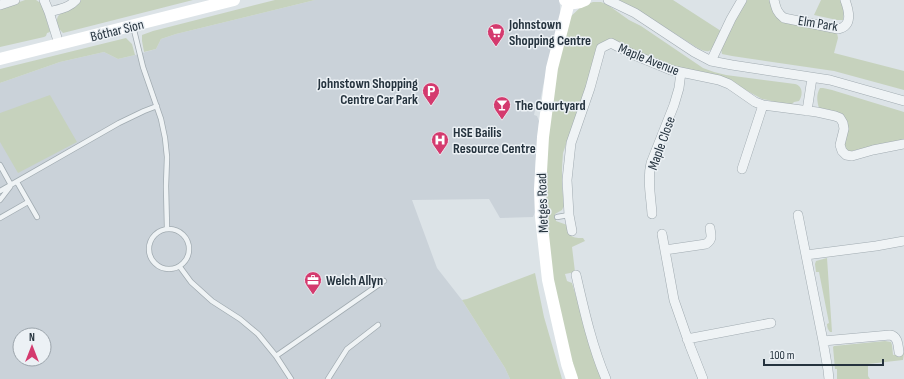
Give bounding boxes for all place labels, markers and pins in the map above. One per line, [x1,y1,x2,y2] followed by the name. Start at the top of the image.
[508,16,591,49] place label: Johnstown Shopping Centre
[486,22,506,47] supermarket icon: Johnstown Shopping Centre
[317,75,418,108] place label: Johnstown Shopping Centre Car Park
[421,81,441,106] parking icon: Johnstown Shopping Centre Car Park
[492,95,512,120] bar icon: The Courtyard
[515,97,586,114] place label: The Courtyard
[453,124,536,157] place label: HSE Bailis Resource Centre
[430,130,450,155] hospital icon: HSE Bailis Resource Centre
[303,270,323,295] office icon: Welch Allyn
[326,272,383,289] place label: Welch Allyn

